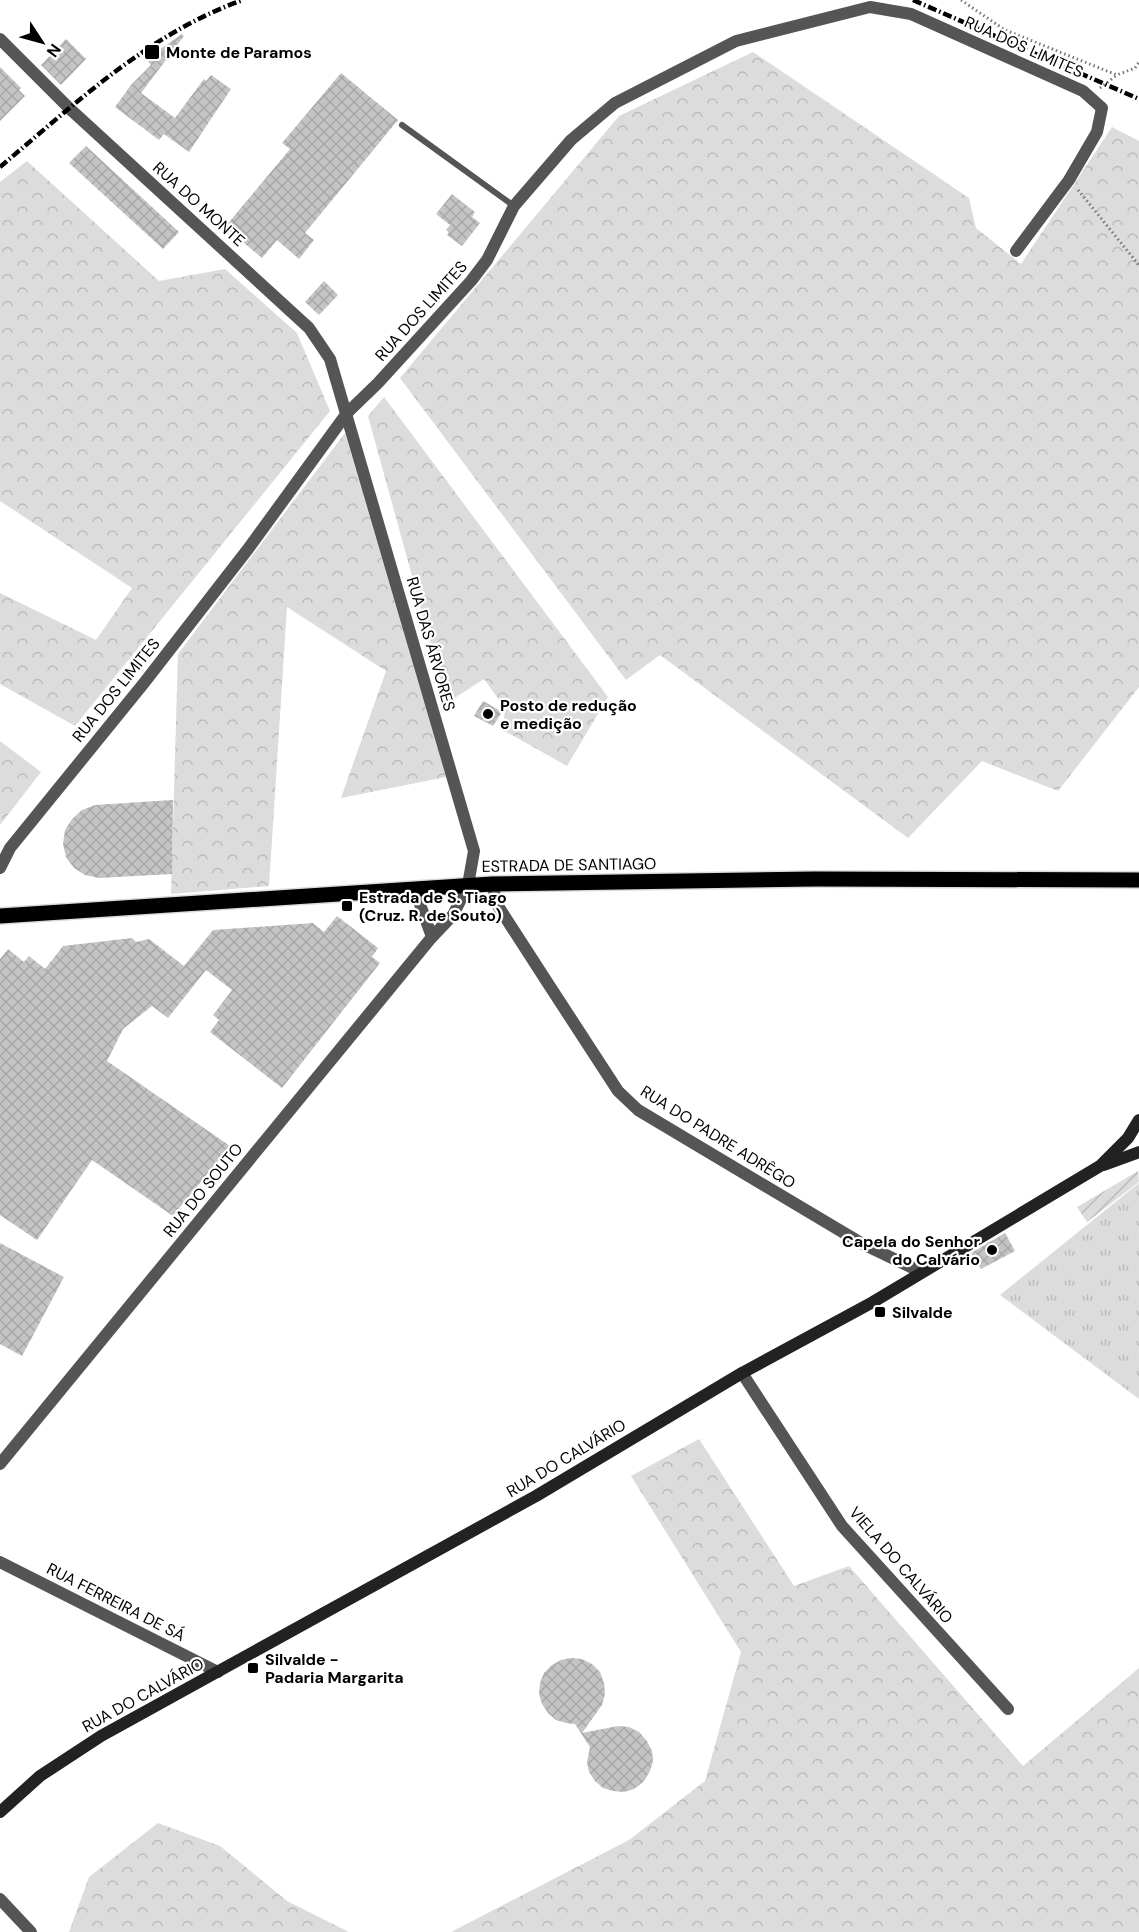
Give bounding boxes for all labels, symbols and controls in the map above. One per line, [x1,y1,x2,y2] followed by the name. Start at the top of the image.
[961,11,1087,83] street label: RUA DOS LIMITES
[12,12,72,72] north arrow
[42,40,66,61] text: N
[166,42,312,63] place label: Monte de Paramos
[143,43,161,61] marker: Monte de Paramos
[149,157,249,251] street label: RUA DO MONTE
[370,256,472,366] street label: RUA DOS LIMITES
[402,574,460,714] street label: RUA DAS ÁRVORES
[68,634,164,746] street label: RUA DOS LIMITES
[500,695,637,734] place label: Posto de redução e medição
[481,707,495,721] marker: Posto de redução e medição
[481,853,657,877] street label: ESTRADA DE SANTIAGO
[359,887,507,926] place label: Estrada de S. Tiago (Cruz. R. de Souto)
[340,899,354,913] marker: Estrada de S. Tiago (Cruz. R. de Souto)
[637,1081,799,1193] street label: RUA DO PADRE ADRÊGO
[159,1139,247,1241] street label: RUA DO SOUTO
[842,1231,980,1270] place label: Capela do Senhor do Calvário
[985,1243,999,1257] marker: Capela do Senhor do Calvário
[892,1302,953,1323] place label: Silvalde
[873,1305,887,1319] marker: Silvalde
[502,1414,630,1502] street label: RUA DO CALVÁRIO
[844,1502,958,1628] street label: VIELA DO CALVÁRIO
[43,1558,189,1646] street label: RUA FERREIRA DE SÁ
[265,1649,404,1688] place label: Silvalde - Padaria Margarita
[79,1653,207,1737] street label: RUA DO CALVÁRIO
[246,1661,260,1675] marker: Silvalde - Padaria Margarita

